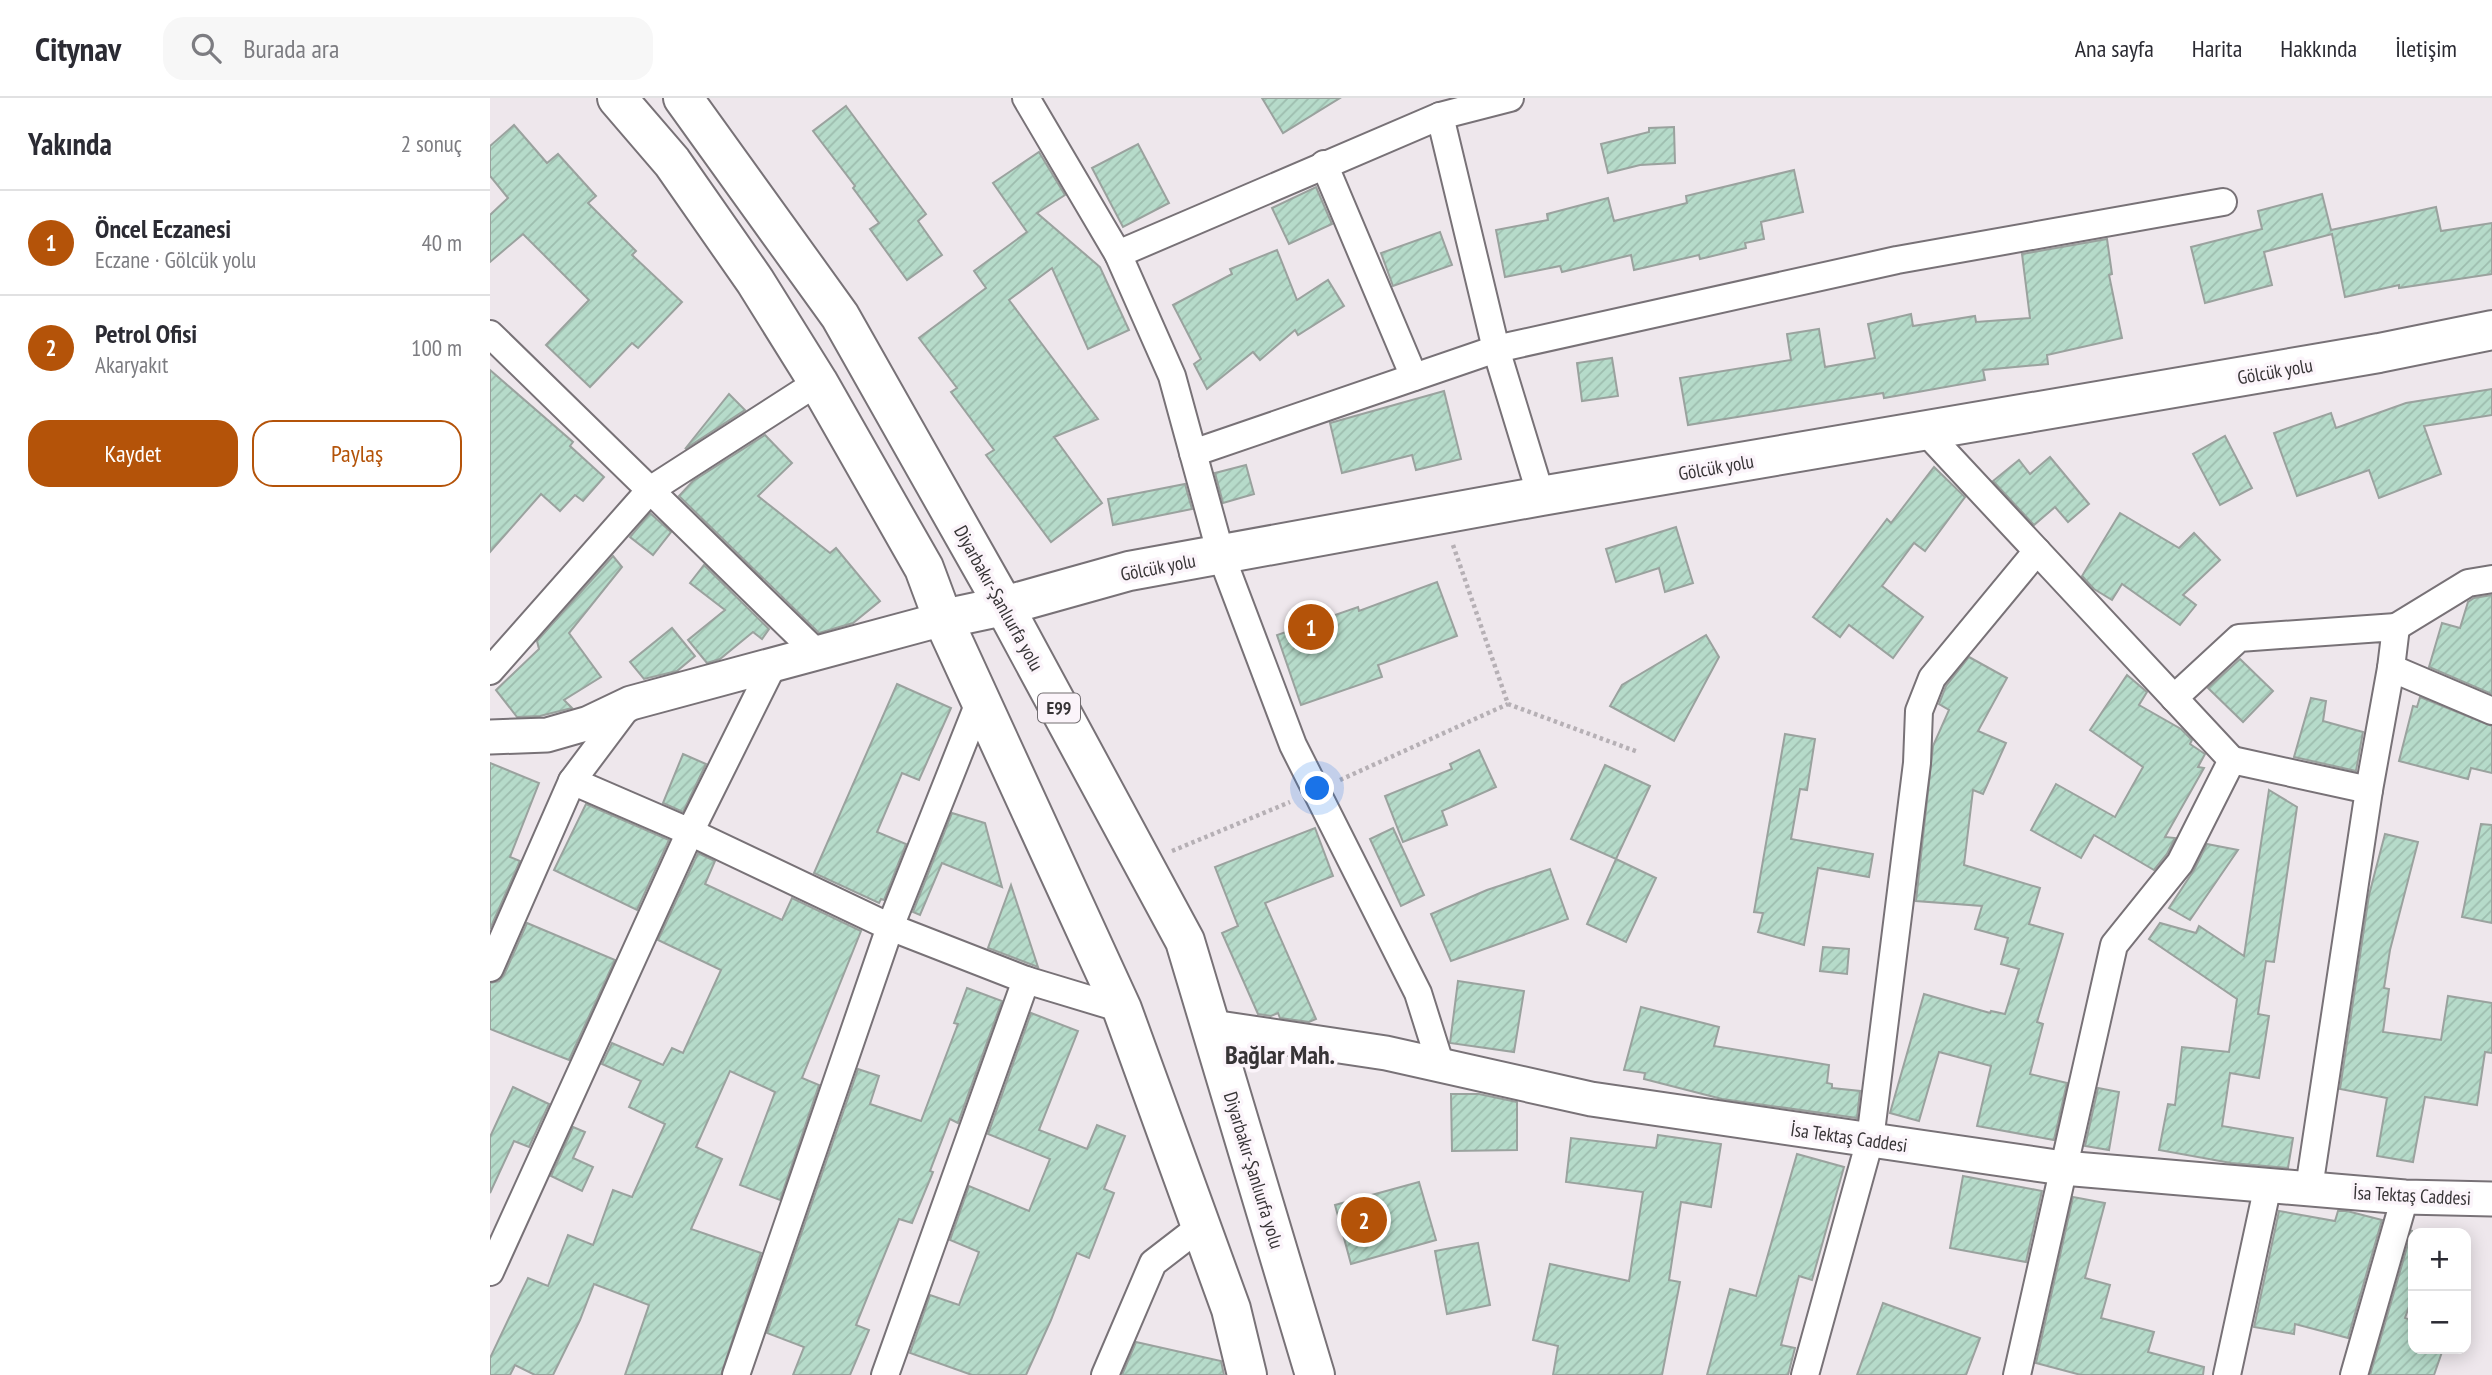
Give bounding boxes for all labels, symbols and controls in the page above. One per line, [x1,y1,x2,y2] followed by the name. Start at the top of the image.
[163,17,653,80] search box
[35,27,121,70] text: Citynav
[187,29,225,67] icon: search
[243,32,339,65] text: Burada ara
[2075,33,2154,64] text: Ana sayfa
[2192,33,2242,64] text: Harita
[2280,33,2357,64] text: Hakkında
[2395,33,2457,64] text: İletişim
[28,124,112,163] text: Yakında
[401,129,462,158] text: 2 sonuç
[95,212,231,245] text: Öncel Eczanesi
[46,228,57,257] text: 1
[421,228,462,257] text: 40 m
[95,245,256,274] text: Eczane · Gölcük yolu
[95,317,197,350] text: Petrol Ofisi
[46,333,57,362] text: 2
[411,333,462,362] text: 100 m
[95,350,168,379] text: Akaryakıt
[2236,353,2314,389] street label: Gölcük yolu
[28,420,238,487] button: Kaydet
[252,420,462,487] button: Paylaş
[1677,449,1755,485] street label: Gölcük yolu
[949,521,1049,675] street label: Diyarbakır-Şanlıurfa yolu
[1118,548,1198,586] street label: Gölcük yolu
[1288,601,1334,653] pin: 1
[1038,694,1080,722] road number: E99
[1300,771,1334,805] your location
[1225,1038,1335,1071] district label: Bağlar Mah.
[1219,1089,1289,1251] street label: Diyarbakır-Şanlıurfa yolu
[1789,1117,1909,1157] street label: İsa Tektaş Caddesi
[2352,1180,2472,1210] street label: İsa Tektaş Caddesi
[1341,1194,1387,1246] pin: 2
[2408,1228,2471,1354] map controls
[2408,1228,2471,1291] button: +
[2408,1291,2471,1354] button: −

